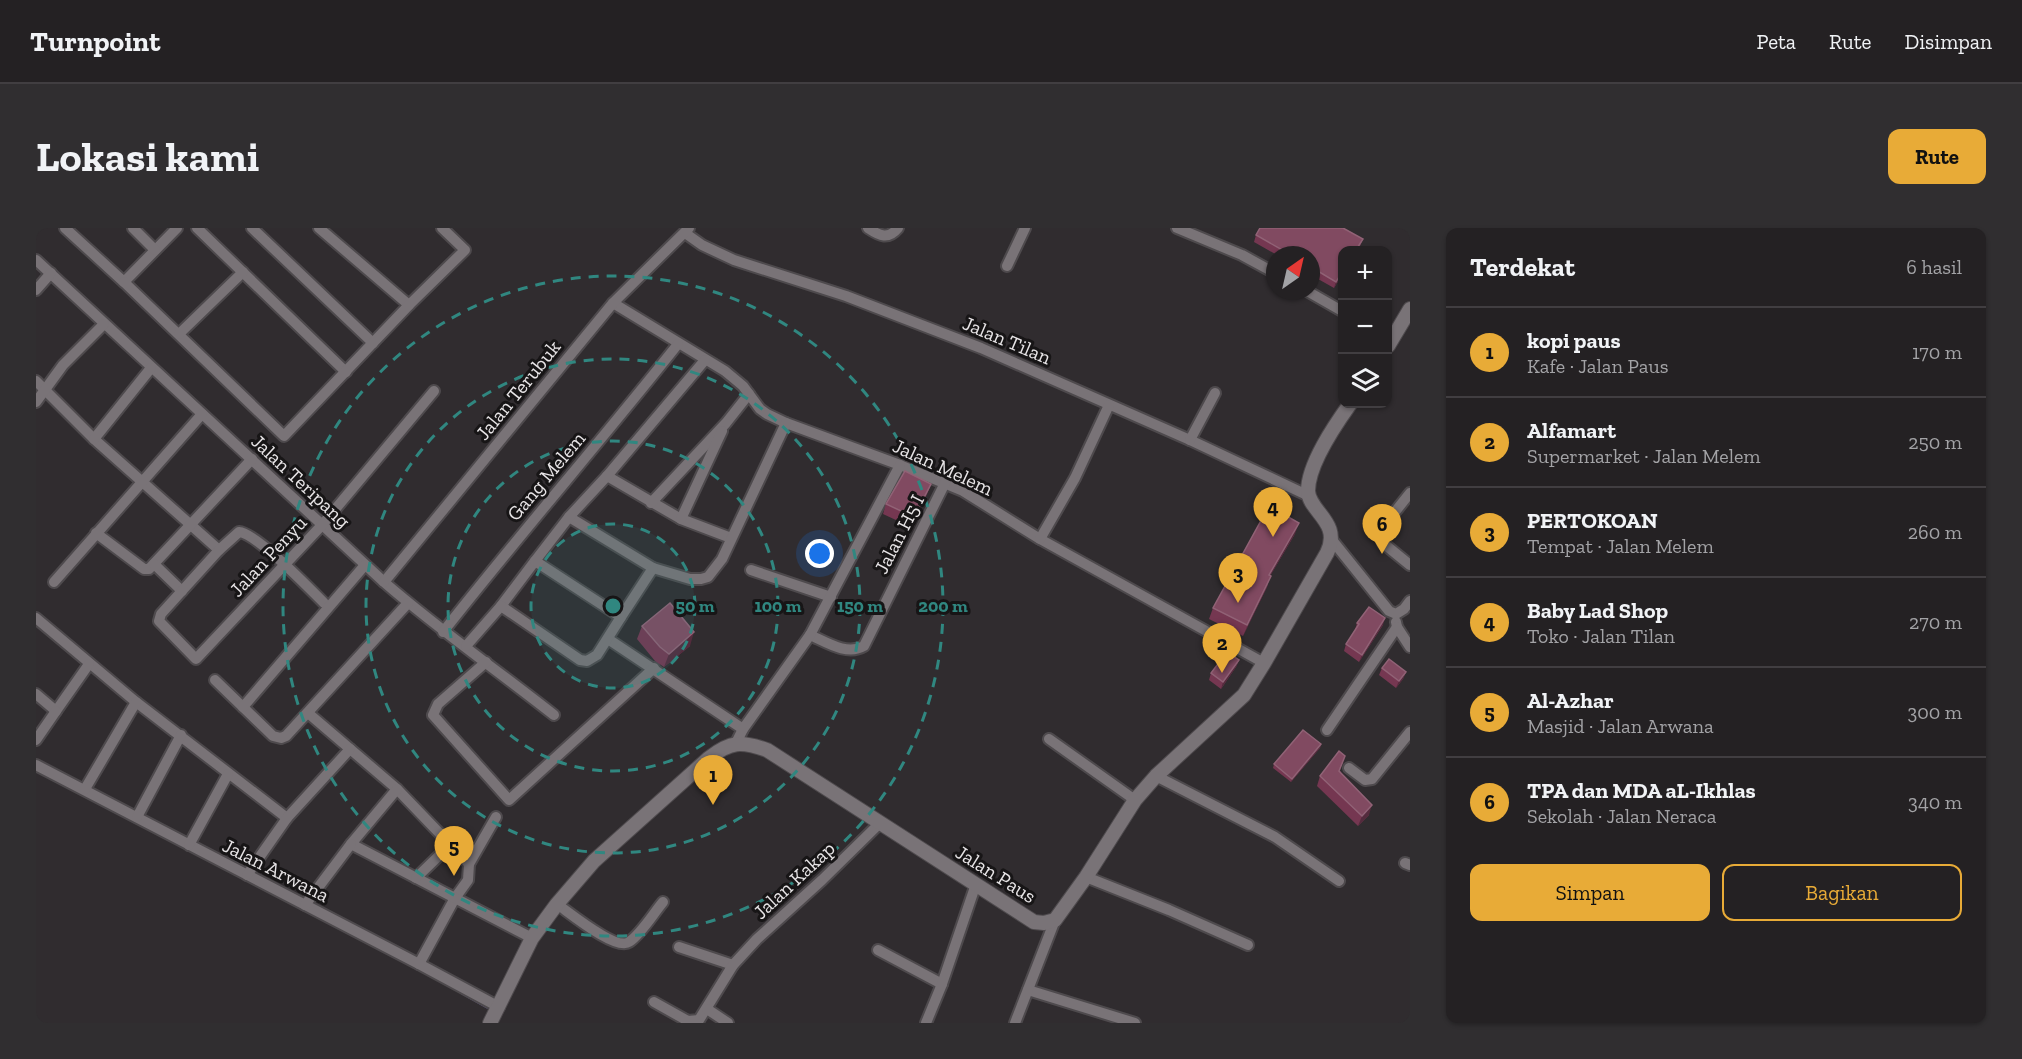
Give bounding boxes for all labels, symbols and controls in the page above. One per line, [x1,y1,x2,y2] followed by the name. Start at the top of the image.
[30,25,160,58] text: Turnpoint
[1757,29,1796,54] text: Peta
[1829,29,1871,54] text: Rute
[1904,29,1992,54] text: Disimpan
[1888,129,1986,184] button: Rute
[36,131,259,182] text: Lokasi kami
[1266,246,1320,300] north arrow
[1338,246,1392,408] map controls
[1338,246,1392,300] button: +
[1470,251,1575,283] text: Terdekat
[1906,255,1962,279] text: 6 hasil
[1338,300,1392,354] button: −
[959,311,1055,369] street label: Jalan Tilan
[1527,327,1620,354] text: kopi paus
[471,335,566,445] street label: Jalan Terubuk
[1485,340,1494,364] text: 1
[1912,340,1962,364] text: 170 m
[1338,354,1392,408] button: layers
[1527,354,1668,378] text: Kafe · Jalan Paus
[1527,417,1616,444] text: Alfamart
[502,426,591,525] street label: Gang Melem
[247,429,355,533] street label: Jalan Teripang
[1484,430,1495,454] text: 2
[1908,430,1962,454] text: 250 m
[889,433,998,501] street label: Jalan Melem
[1527,444,1761,468] text: Supermarket · Jalan Melem
[1254,488,1292,537] pin: 4
[869,490,929,578] street label: Jalan H5 I
[1362,504,1402,554] pin: 6
[1527,507,1658,534] text: PERTOKOAN
[224,510,312,602] street label: Jalan Penyu
[1484,520,1495,544] text: 3
[1908,520,1962,544] text: 260 m
[1527,534,1714,558] text: Tempat · Jalan Melem
[805,539,834,568] your location
[1218,554,1258,603] pin: 3
[676,595,715,617] text: 50 m
[754,595,802,617] text: 100 m
[837,595,883,617] text: 150 m
[918,595,968,617] text: 200 m
[603,596,623,616] centre of rings
[1527,597,1668,624] text: Baby Lad Shop
[1484,610,1495,634] text: 4
[1909,610,1962,634] text: 270 m
[1202,624,1242,673] pin: 2
[1527,624,1675,648] text: Toko · Jalan Tilan
[1527,687,1614,714] text: Al-Azhar
[1484,700,1495,724] text: 5
[1907,700,1962,724] text: 300 m
[1527,714,1714,738] text: Masjid · Jalan Arwana
[694,756,732,805] pin: 1
[1527,777,1756,804] text: TPA dan MDA aL-Ikhlas
[1484,790,1495,814] text: 6
[1908,790,1962,814] text: 340 m
[1527,804,1716,828] text: Sekolah · Jalan Neraca
[434,826,474,876] pin: 5
[219,833,333,907] street label: Jalan Arwana
[748,836,840,924] street label: Jalan Kakap
[951,840,1041,908] street label: Jalan Paus
[1470,864,1710,921] button: Simpan
[1722,864,1962,921] button: Bagikan

